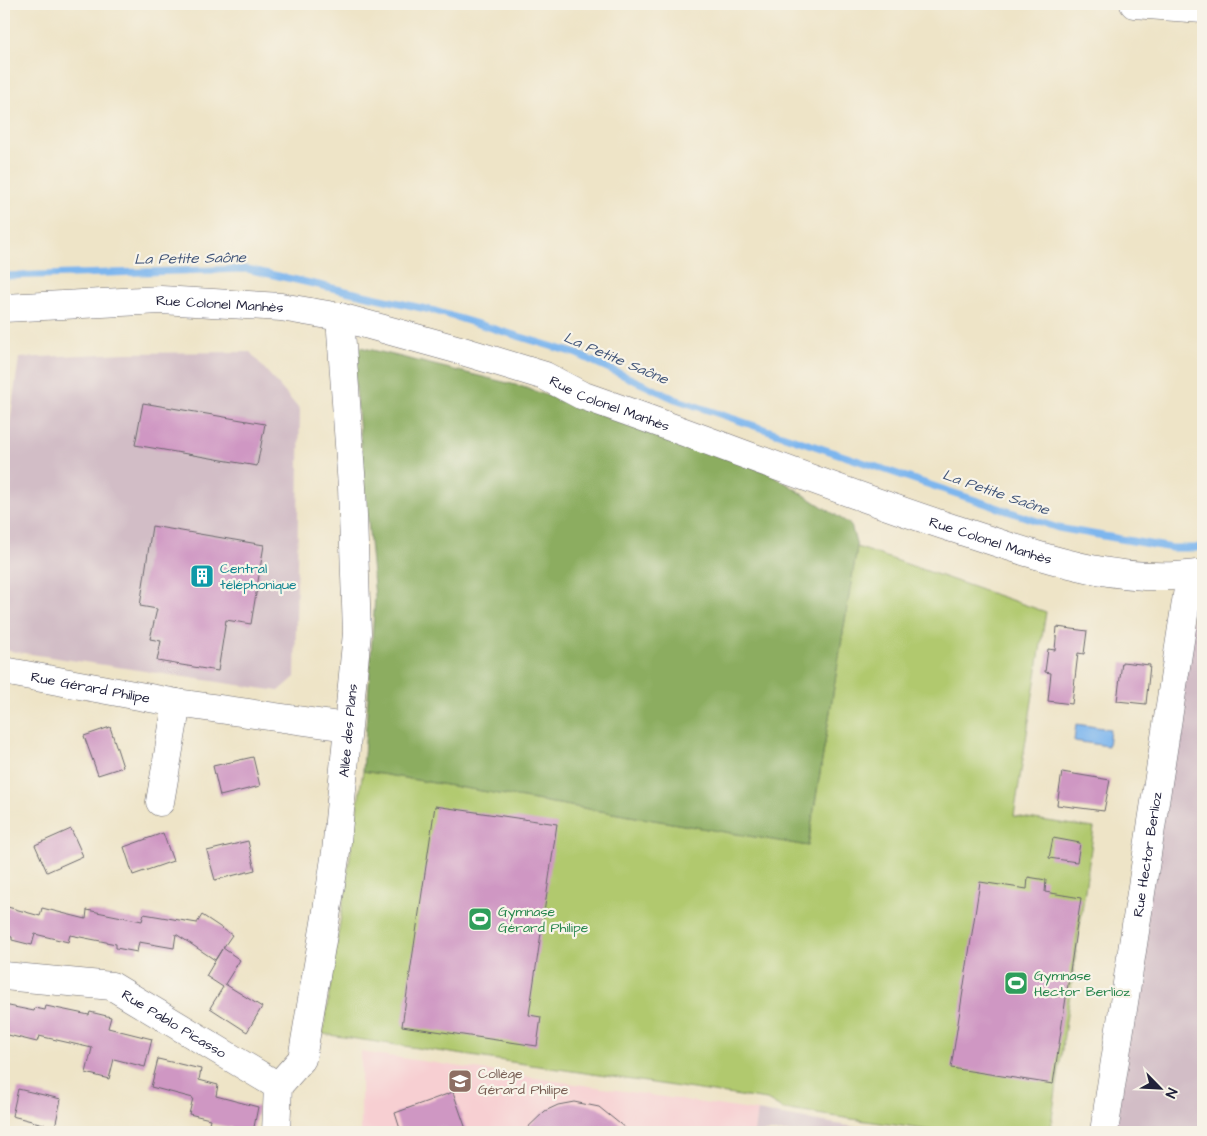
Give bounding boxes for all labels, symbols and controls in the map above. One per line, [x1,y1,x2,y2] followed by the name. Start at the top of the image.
[134,247,247,270] water label: La Petite Saône
[155,291,284,318] street label: Rue Colonel Manhès
[560,327,672,390] water label: La Petite Saône
[546,371,672,437] street label: Rue Colonel Manhès
[940,464,1053,521] water label: La Petite Saône
[926,512,1054,570] street label: Rue Colonel Manhès
[220,559,297,595] place label: Central téléphonique
[189,563,215,589] building icon: Central téléphonique
[29,667,152,709] street label: Rue Gérard Philipe
[334,683,363,778] street label: Allée des Plans
[1128,790,1168,918] street label: Rue Hector Berlioz
[498,902,589,938] place label: Gymnase Gérard Philipe
[467,906,493,932] sports icon: Gymnase Gérard Philipe
[1034,966,1130,1002] place label: Gymnase Hector Berlioz
[1003,970,1029,996] sports icon: Gymnase Hector Berlioz
[118,985,230,1064] street label: Rue Pablo Picasso
[478,1064,569,1100] place label: Collège Gérard Philipe
[1134,1064,1184,1114] north arrow
[447,1068,473,1094] school or university icon: Collège Gérard Philipe
[1160,1085,1182,1101] text: N

